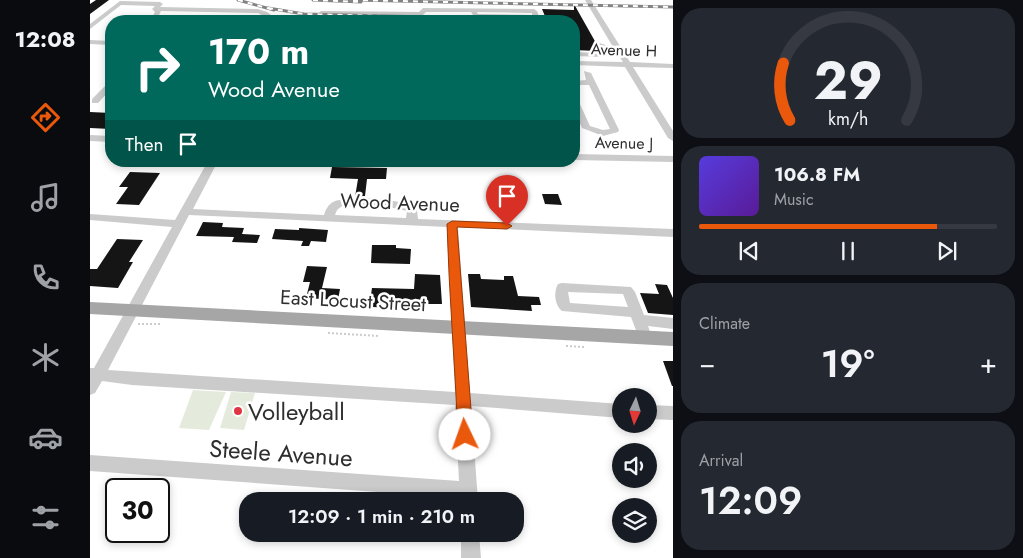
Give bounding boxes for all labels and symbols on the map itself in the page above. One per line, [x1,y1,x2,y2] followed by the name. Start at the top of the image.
[591,37,657,63] street label: Avenue H
[595,131,653,155] street label: Avenue J
[486,175,528,226] pin
[340,186,460,220] street label: Wood Avenue
[279,283,427,319] street label: East Locust Street
[612,388,658,432] north arrow
[248,394,345,429] place label: Volleyball
[232,405,244,417] marker: Volleyball
[438,408,490,460] position arrow
[208,431,354,475] street label: Steele Avenue
[105,478,170,543] speed limit sign: 30

